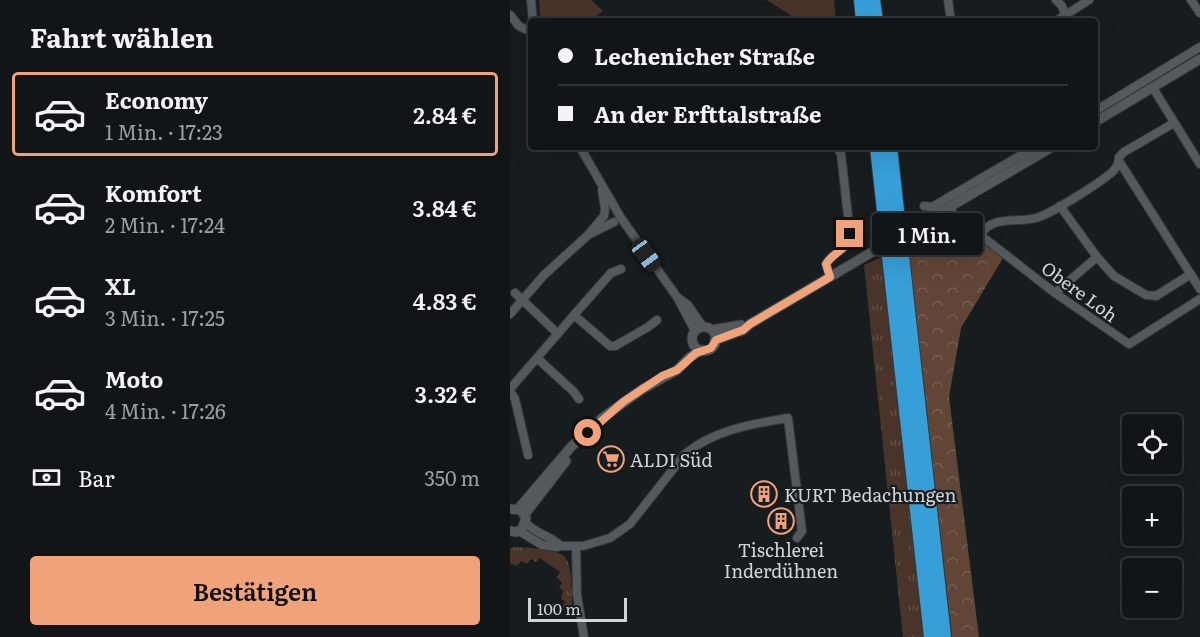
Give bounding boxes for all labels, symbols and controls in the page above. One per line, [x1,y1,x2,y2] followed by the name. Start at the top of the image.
[30,16,214,56] text: Fahrt wählen
[594,39,815,72] text: Lechenicher Straße
[105,83,208,116] text: Economy
[33,87,87,141] icon: car
[594,97,822,130] text: An der Erfttalstraße
[413,98,477,131] text: 2.84 €
[105,116,223,146] text: 1 Min. · 17:23
[105,176,202,209] text: Komfort
[33,180,87,234] icon: car
[413,191,477,224] text: 3.84 €
[105,209,225,239] text: 2 Min. · 17:24
[871,213,982,255] callout: 1 Min.
[898,219,957,249] text: 1 Min.
[836,220,863,247] route end
[628,235,664,275] car
[1036,254,1124,328] street label: Obere Loh
[105,269,136,302] text: XL
[33,273,87,327] icon: car
[413,284,477,317] text: 4.83 €
[105,302,225,332] text: 3 Min. · 17:25
[105,362,163,395] text: Moto
[33,366,87,420] icon: car
[415,377,477,410] text: 3.32 €
[105,395,226,425] text: 4 Min. · 17:26
[1122,414,1182,618] map controls
[1122,414,1182,474] button: locate
[574,419,601,446] route start
[596,444,626,474] supermarket icon: ALDI Süd
[630,446,712,473] place label: ALDI Süd
[30,461,63,494] icon: cash
[78,461,115,494] text: Bar
[424,462,480,492] text: 350 m
[749,479,779,509] building icon: KURT Bedachungen
[784,481,957,508] place label: KURT Bedachungen
[1122,486,1182,546] button: +
[766,506,796,536] building icon: Tischlerei Inderdühnen
[724,536,838,584] place label: Tischlerei Inderdühnen
[30,556,480,625] button: Bestätigen
[1122,558,1182,618] button: −
[528,595,627,622] scale bar
[537,596,581,620] text: 100 m

